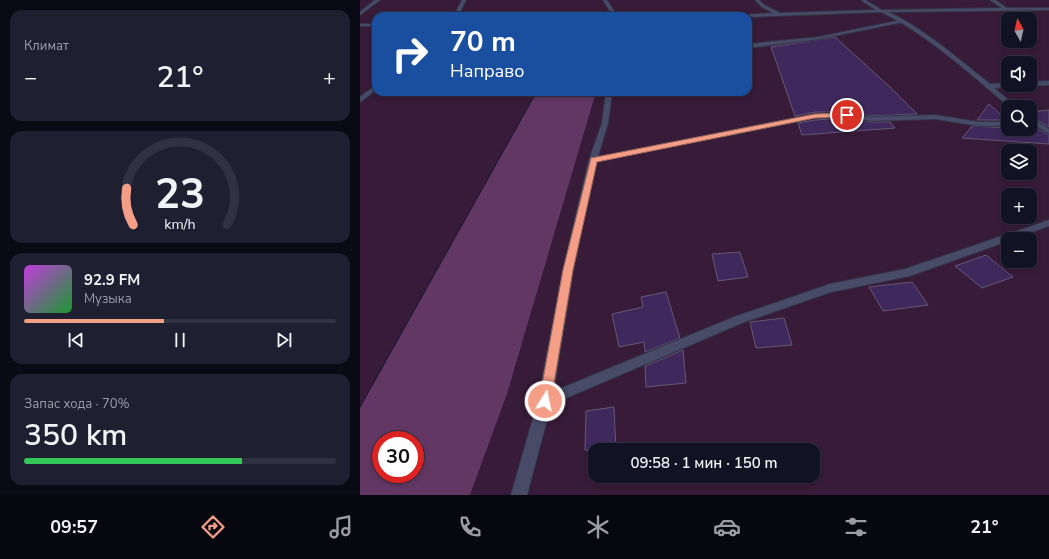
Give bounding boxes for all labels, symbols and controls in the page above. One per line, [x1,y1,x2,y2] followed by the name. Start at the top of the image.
[1001,12,1037,48] north arrow
[1001,12,1037,268] map controls
[450,23,516,61] text: 70 m
[384,28,436,80] icon: right
[24,37,69,55] text: Климат
[1001,56,1037,92] button: sound
[156,57,204,98] text: 21°
[450,59,524,83] text: Направо
[24,63,37,93] text: −
[323,63,336,93] text: +
[830,98,864,132] pin
[1001,100,1037,136] button: search
[836,104,858,126] icon: arrive
[1001,144,1037,180] button: layers
[155,166,205,223] text: 23
[1001,188,1037,224] button: +
[164,214,196,233] text: km/h
[1001,232,1037,268] button: −
[84,270,140,290] text: 92.9 FM
[84,290,132,308] text: Музыка
[65,329,87,351] icon: previous
[169,329,191,351] icon: pause
[273,329,295,351] icon: next
[524,380,566,422] position arrow
[24,395,130,413] text: Запас хода · 70%
[24,415,127,456] text: 350 km
[372,431,424,483] speed limit sign: 30
[630,453,778,473] text: 09:58 · 1 мин · 150 m
[199,513,227,541] icon: directions
[327,513,355,541] icon: music
[456,513,484,541] icon: phone
[584,513,612,541] icon: climate
[713,513,741,541] icon: car
[842,513,870,541] icon: filters
[50,515,98,539] text: 09:57
[970,515,999,539] text: 21°

